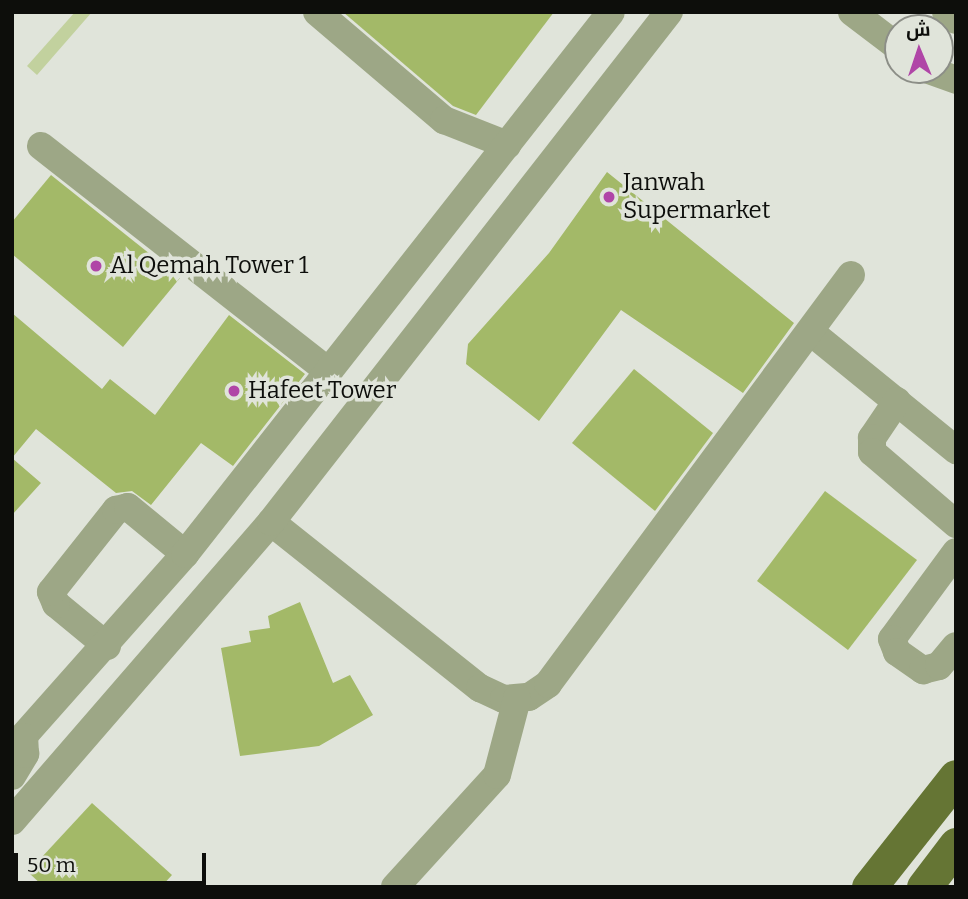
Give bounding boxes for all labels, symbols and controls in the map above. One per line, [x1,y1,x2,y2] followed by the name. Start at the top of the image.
[884,14,954,84] north arrow
[906,18,931,41] text: ش
[623,169,770,225] place label: Janwah Supermarket
[601,189,617,205] marker: Janwah Supermarket
[110,252,308,280] place label: Al Qemah Tower 1
[88,258,104,274] marker: Al Qemah Tower 1
[248,377,396,405] place label: Hafeet Tower
[226,383,242,399] marker: Hafeet Tower
[18,839,210,883] scale bar
[27,852,76,878] text: 50 m

